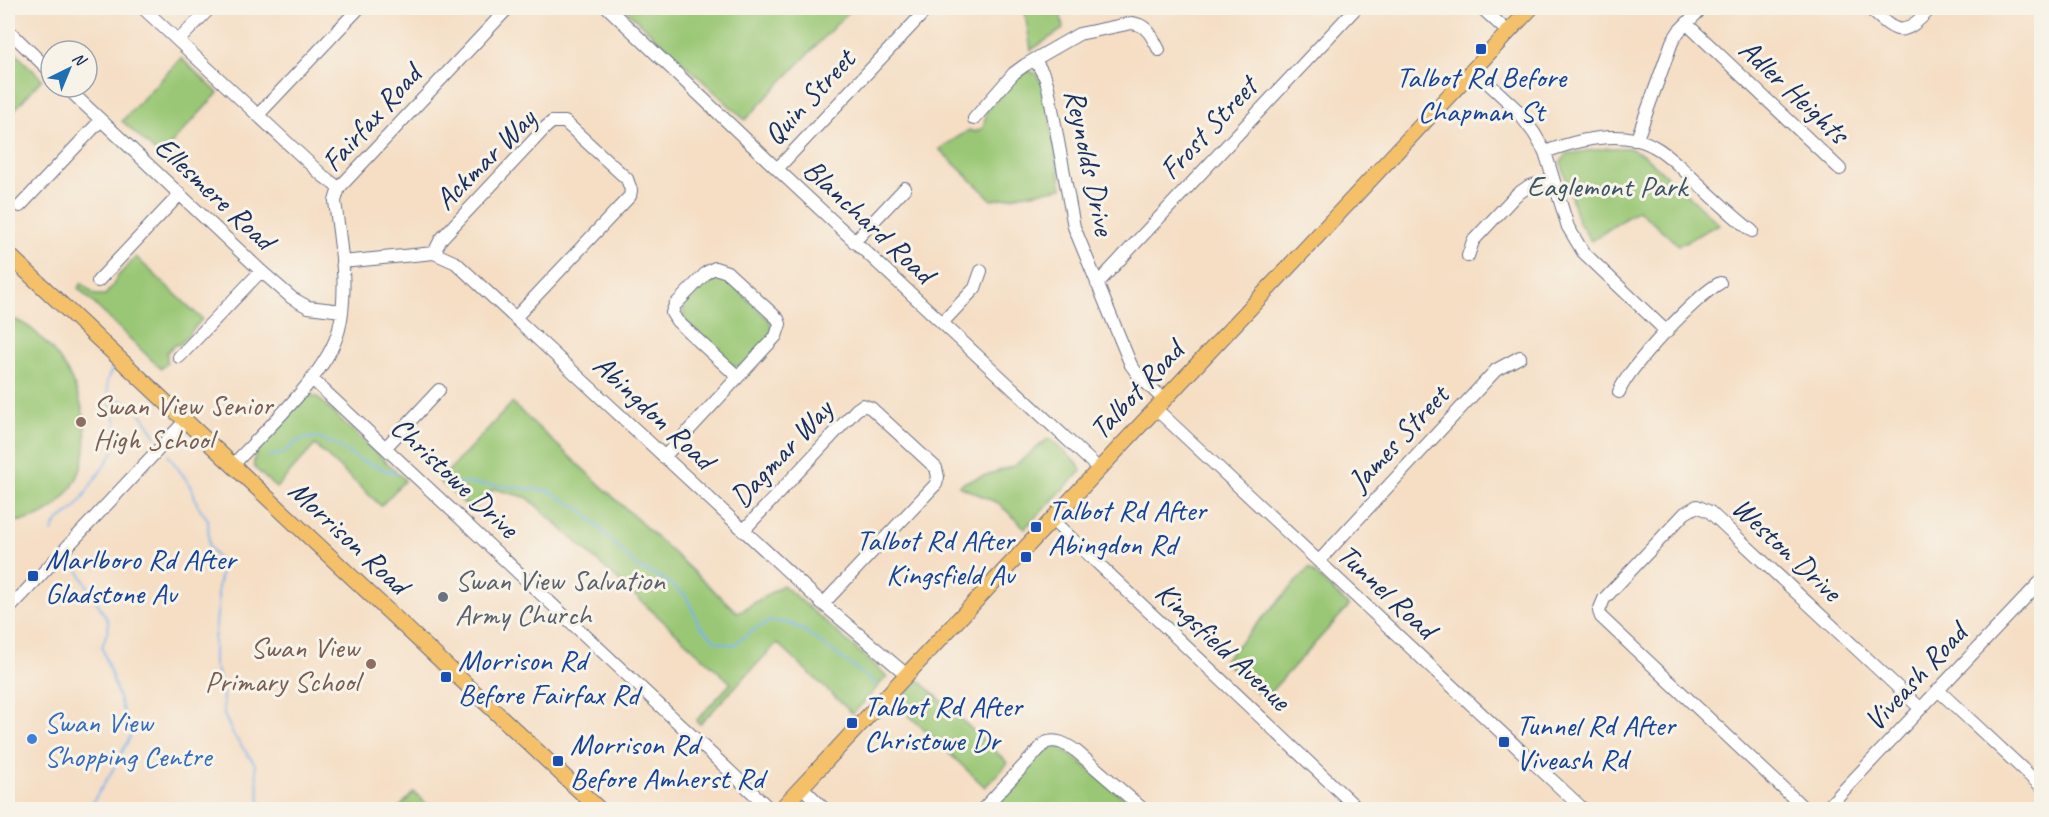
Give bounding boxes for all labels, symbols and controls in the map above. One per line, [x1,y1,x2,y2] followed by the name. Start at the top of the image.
[1731,31,1859,153] street label: Adler Heights
[39,39,99,99] north arrow
[755,39,865,153] street label: Quin Street
[1474,42,1488,56] marker: Talbot Rd Before Chapman St
[68,48,91,72] text: N
[313,53,432,179] street label: Fairfax Road
[1396,58,1568,130] place label: Talbot Rd Before Chapman St
[1151,66,1268,187] street label: Frost Street
[1056,86,1124,241] street label: Reynolds Drive
[426,99,545,218] street label: Ackmar Way
[147,128,286,261] street label: Ellesmere Road
[795,151,946,294] street label: Blanchard Road
[1527,167,1689,205] park label: Eaglemont Park
[1081,330,1194,447] street label: Talbot Road
[585,346,726,481] street label: Abingdon Road
[1338,375,1459,500] street label: James Street
[93,386,275,458] place label: Swan View Senior High School
[722,389,842,515] street label: Dagmar Way
[383,408,529,547] street label: Christowe Drive
[74,415,88,429] marker: Swan View Senior High School
[281,472,420,605] street label: Morrison Road
[1724,488,1852,611] street label: Weston Drive
[1048,491,1208,563] place label: Talbot Rd After Abingdon Rd
[1029,520,1043,534] marker: Talbot Rd After Abingdon Rd
[856,521,1017,593] place label: Talbot Rd After Kingsfield Av
[1329,535,1448,650] street label: Tunnel Road
[45,540,238,612] place label: Marlboro Rd After Gladstone Av
[1019,550,1033,564] marker: Talbot Rd After Kingsfield Av
[455,561,666,633] place label: Swan View Salvation Army Church
[26,569,40,583] marker: Marlboro Rd After Gladstone Av
[1147,574,1300,720] street label: Kingsfield Avenue
[436,590,450,604] marker: Swan View Salvation Army Church
[1855,612,1977,739] street label: Viveash Road
[205,628,364,700] place label: Swan View Primary School
[458,641,643,713] place label: Morrison Rd Before Fairfax Rd
[364,657,378,671] marker: Swan View Primary School
[439,670,453,684] marker: Morrison Rd Before Fairfax Rd
[864,687,1024,759] place label: Talbot Rd After Christowe Dr
[44,703,214,775] place label: Swan View Shopping Centre
[1516,706,1677,778] place label: Tunnel Rd After Viveash Rd
[845,716,859,730] marker: Talbot Rd After Christowe Dr
[570,725,768,797] place label: Morrison Rd Before Amherst Rd
[25,732,39,746] marker: Swan View Shopping Centre
[1497,735,1511,749] marker: Tunnel Rd After Viveash Rd
[551,754,565,768] marker: Morrison Rd Before Amherst Rd

